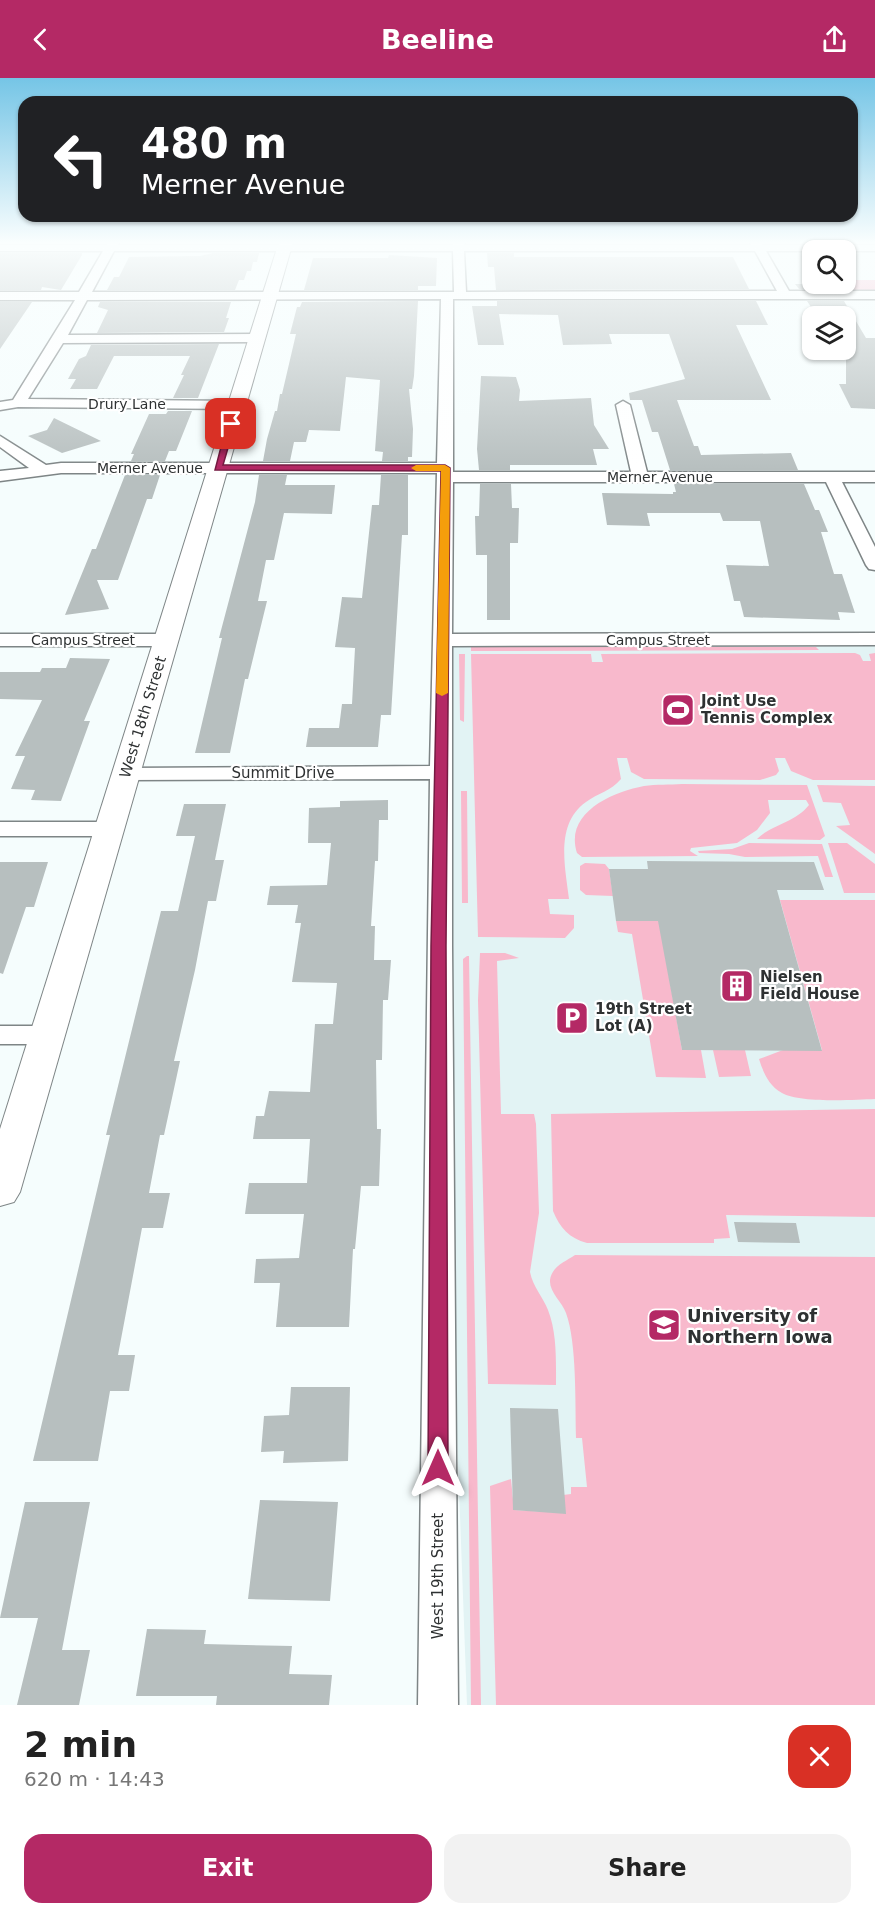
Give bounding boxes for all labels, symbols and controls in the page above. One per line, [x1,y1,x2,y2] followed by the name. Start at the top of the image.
[24,23,57,56] icon: back
[818,23,851,56] icon: share
[381,24,494,55] text: Beeline
[141,119,287,168] text: 480 m
[42,120,120,198] icon: left
[141,169,345,200] text: Merner Avenue
[802,240,856,360] map controls
[802,240,856,294] button: search
[802,306,856,360] button: layers
[88,396,166,412] street label: Drury Lane
[205,398,256,449] pin
[214,407,247,440] icon: arrive
[97,460,203,476] street label: Merner Avenue
[607,469,713,485] street label: Merner Avenue
[31,632,136,648] street label: Campus Street
[606,632,711,648] street label: Campus Street
[116,654,170,780] street label: West 18th Street
[660,692,696,728] sports icon: Joint Use Tennis Complex
[700,692,833,727] place label: Joint Use Tennis Complex
[231,764,335,782] street label: Summit Drive
[719,968,755,1004] building icon: Nielsen Field House
[760,968,859,1003] place label: Nielsen Field House
[554,1000,590,1036] parking icon: 19th Street Lot (A)
[595,1000,692,1035] place label: 19th Street Lot (A)
[687,1305,833,1347] place label: University of Northern Iowa
[646,1307,682,1343] school or university icon: University of Northern Iowa
[406,1436,470,1500] position arrow
[429,1513,447,1639] street label: West 19th Street
[24,1724,137,1765] text: 2 min
[788,1725,851,1788] button: close
[24,1767,165,1791] text: 620 m · 14:43
[24,1834,432,1903] button: Exit
[444,1834,851,1903] button: Share

